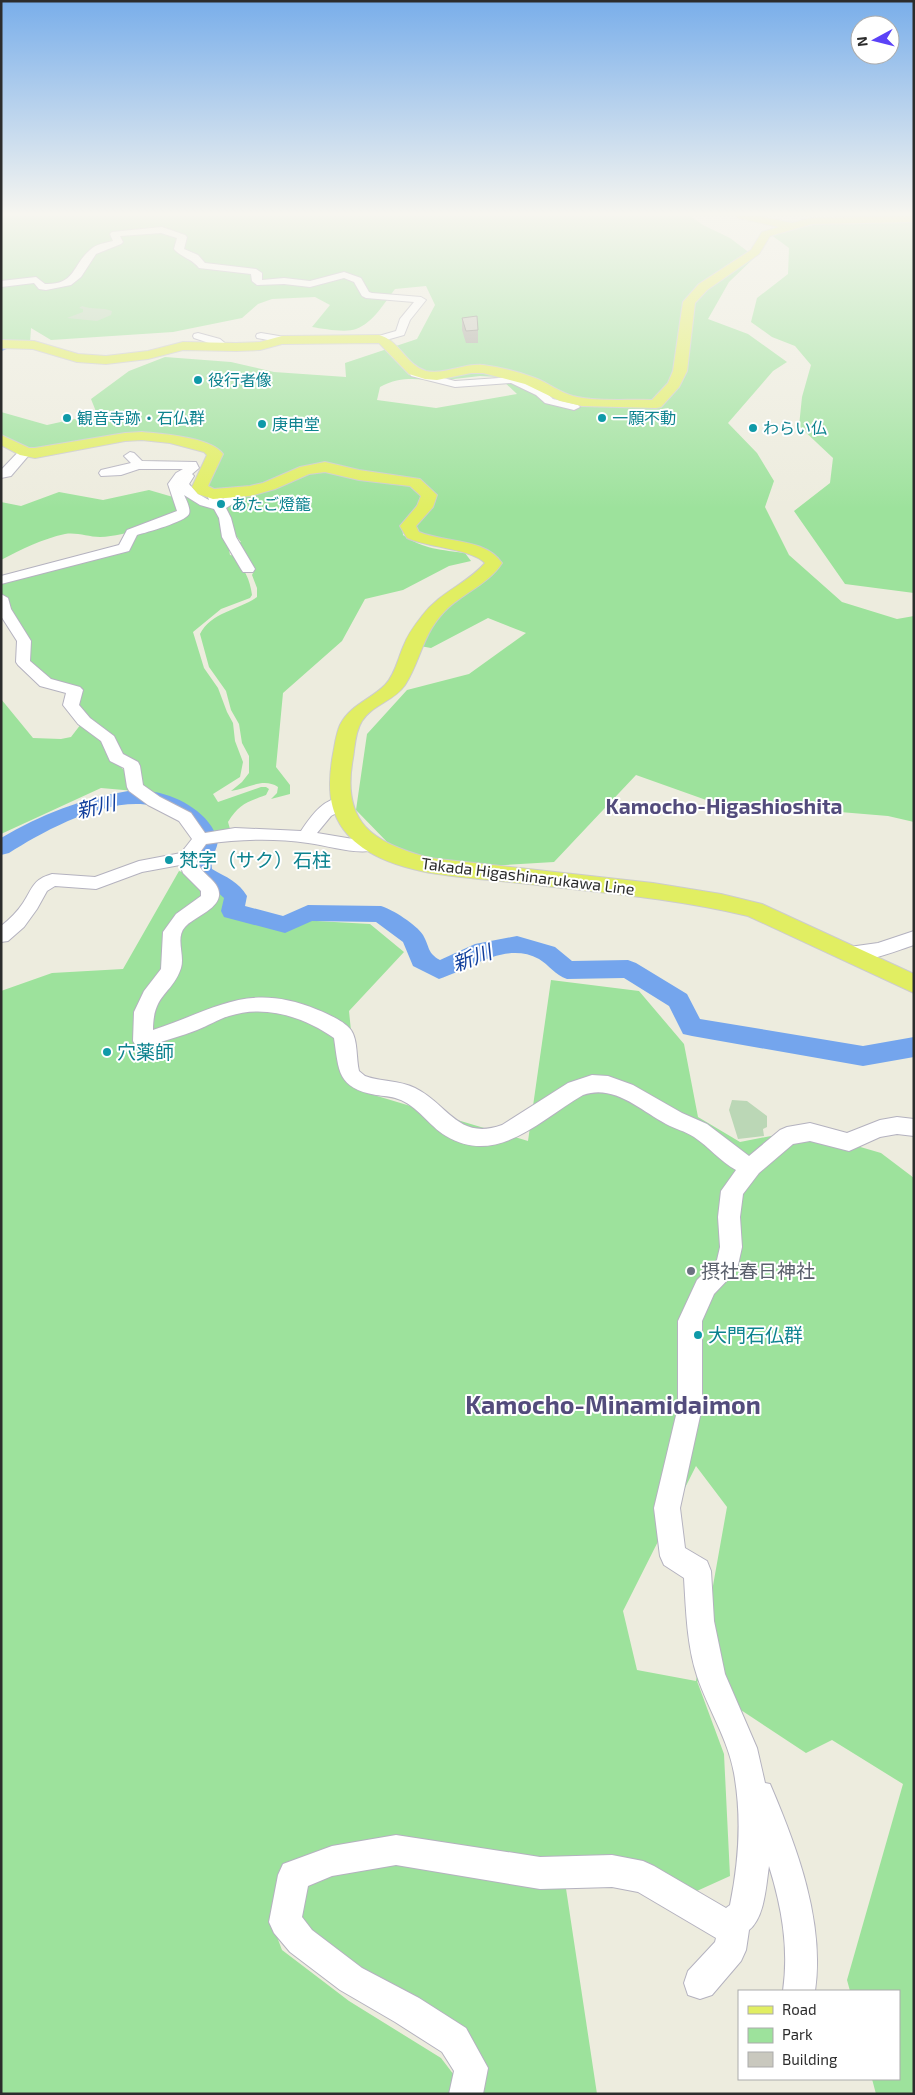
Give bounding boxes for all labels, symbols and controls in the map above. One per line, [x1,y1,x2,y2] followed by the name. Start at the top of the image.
[850,15,900,65] north arrow
[853,36,871,48] text: N
[208,370,272,389] place label: 役行者像
[192,374,204,386] marker: 役行者像
[77,408,205,427] place label: 観音寺跡・石仏群
[612,408,676,427] place label: 一願不動
[61,412,73,424] marker: 観音寺跡・石仏群
[596,412,608,424] marker: 一願不動
[272,414,320,433] place label: 庚申堂
[256,418,268,430] marker: 庚申堂
[763,418,827,437] place label: わらい仏
[747,422,759,434] marker: わらい仏
[231,494,311,513] place label: あたご燈籠
[215,498,227,510] marker: あたご燈籠
[74,789,120,822] water label: 新川
[605,793,843,818] district label: Kamocho-Higashioshita
[179,848,331,871] place label: 梵字（サク）石柱
[420,853,636,898] street label: Takada Higashinarukawa Line
[163,854,175,866] marker: 梵字（サク）石柱
[449,938,496,975] water label: 新川
[117,1040,174,1063] place label: 穴薬師
[101,1046,113,1058] marker: 穴薬師
[701,1259,815,1282] place label: 摂社春日神社
[685,1265,697,1277] marker: 摂社春日神社
[708,1323,803,1346] place label: 大門石仏群
[692,1329,704,1341] marker: 大門石仏群
[465,1389,761,1419] district label: Kamocho-Minamidaimon
[738,1990,900,2080] legend
[782,2000,817,2018] text: Road
[782,2025,813,2043] text: Park
[782,2050,838,2068] text: Building

